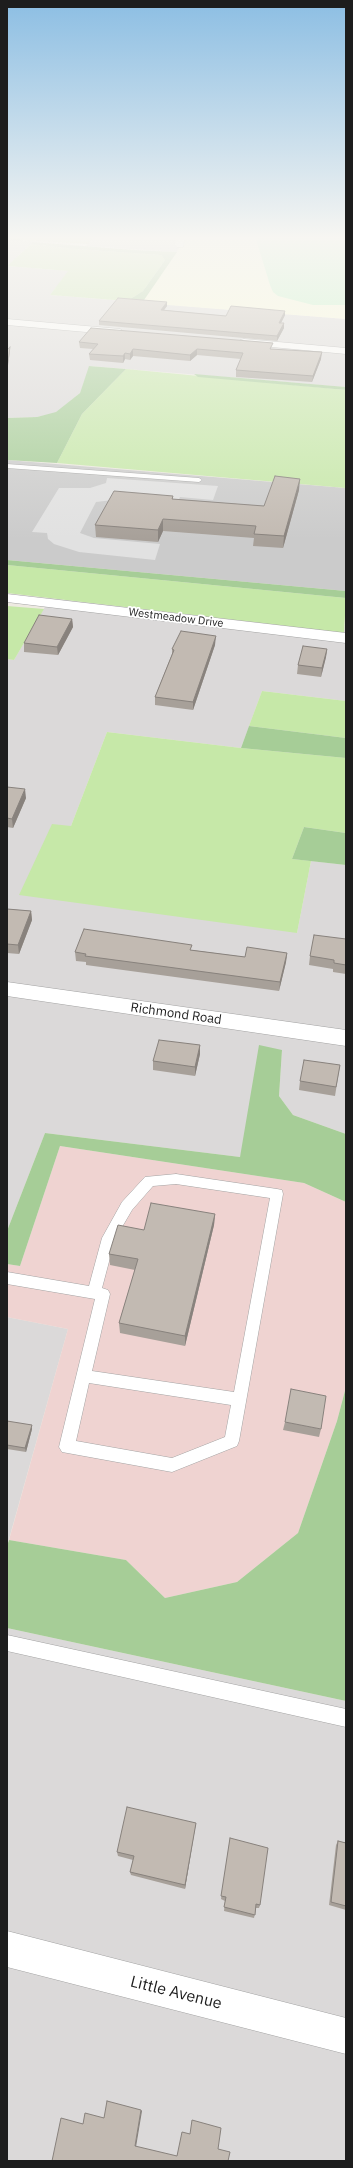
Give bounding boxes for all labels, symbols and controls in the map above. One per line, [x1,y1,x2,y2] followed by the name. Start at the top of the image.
[128,606,224,630] street label: Westmeadow Drive
[129,1000,223,1028] street label: Richmond Road
[128,1972,224,2014] street label: Little Avenue

